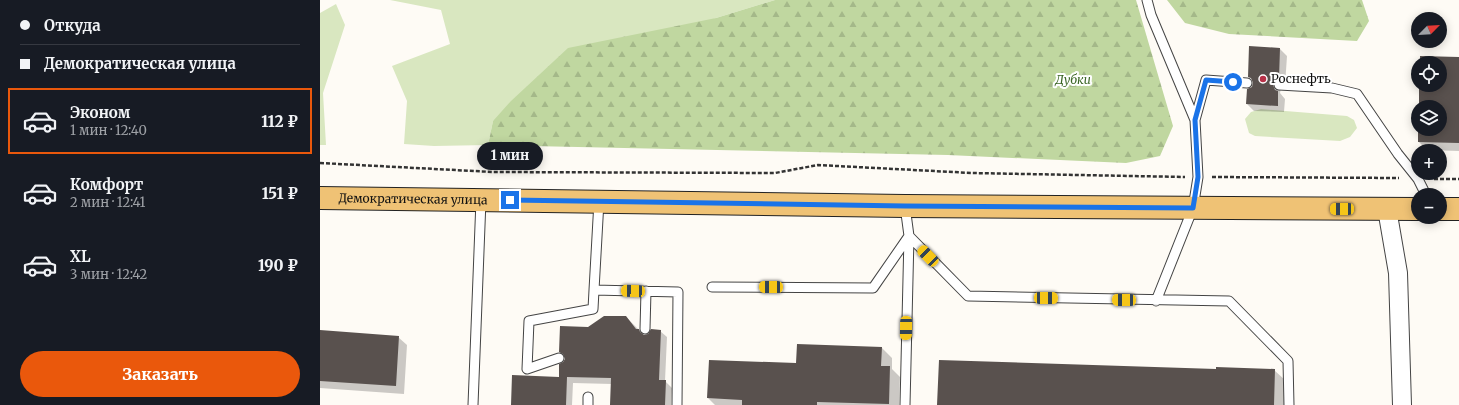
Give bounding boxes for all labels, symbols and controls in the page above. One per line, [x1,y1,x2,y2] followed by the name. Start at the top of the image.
[1411,12,1447,48] north arrow
[1411,12,1447,224] map controls
[44,16,101,35] text: Откуда
[44,54,236,73] text: Демократическая улица
[1411,56,1447,92] button: locate
[1271,71,1331,86] place label: Роснефть
[1054,72,1091,87] park label: Дубки
[1224,73,1242,91] route start
[1258,74,1268,84] marker: Роснефть
[1411,100,1447,136] button: layers
[22,103,58,139] icon: car
[70,103,130,122] text: Эконом
[261,112,298,131] text: 112 ₽
[70,122,147,139] text: 1 мин · 12:40
[477,142,543,170] callout: 1 мин
[1411,144,1447,180] button: +
[491,147,529,164] text: 1 мин
[22,175,58,211] icon: car
[70,175,143,194] text: Комфорт
[262,184,298,203] text: 151 ₽
[1411,188,1447,224] button: −
[338,190,488,207] street label: Демократическая улица
[501,191,519,209] route end
[70,194,145,211] text: 2 мин · 12:41
[1330,203,1354,215] car
[915,243,941,269] car
[22,247,58,283] icon: car
[70,247,91,266] text: XL
[258,256,298,275] text: 190 ₽
[70,266,147,283] text: 3 мин · 12:42
[759,281,783,293] car
[621,285,645,297] car
[1034,292,1058,304] car
[1112,294,1136,306] car
[900,316,912,340] car
[20,351,300,397] button: Заказать

